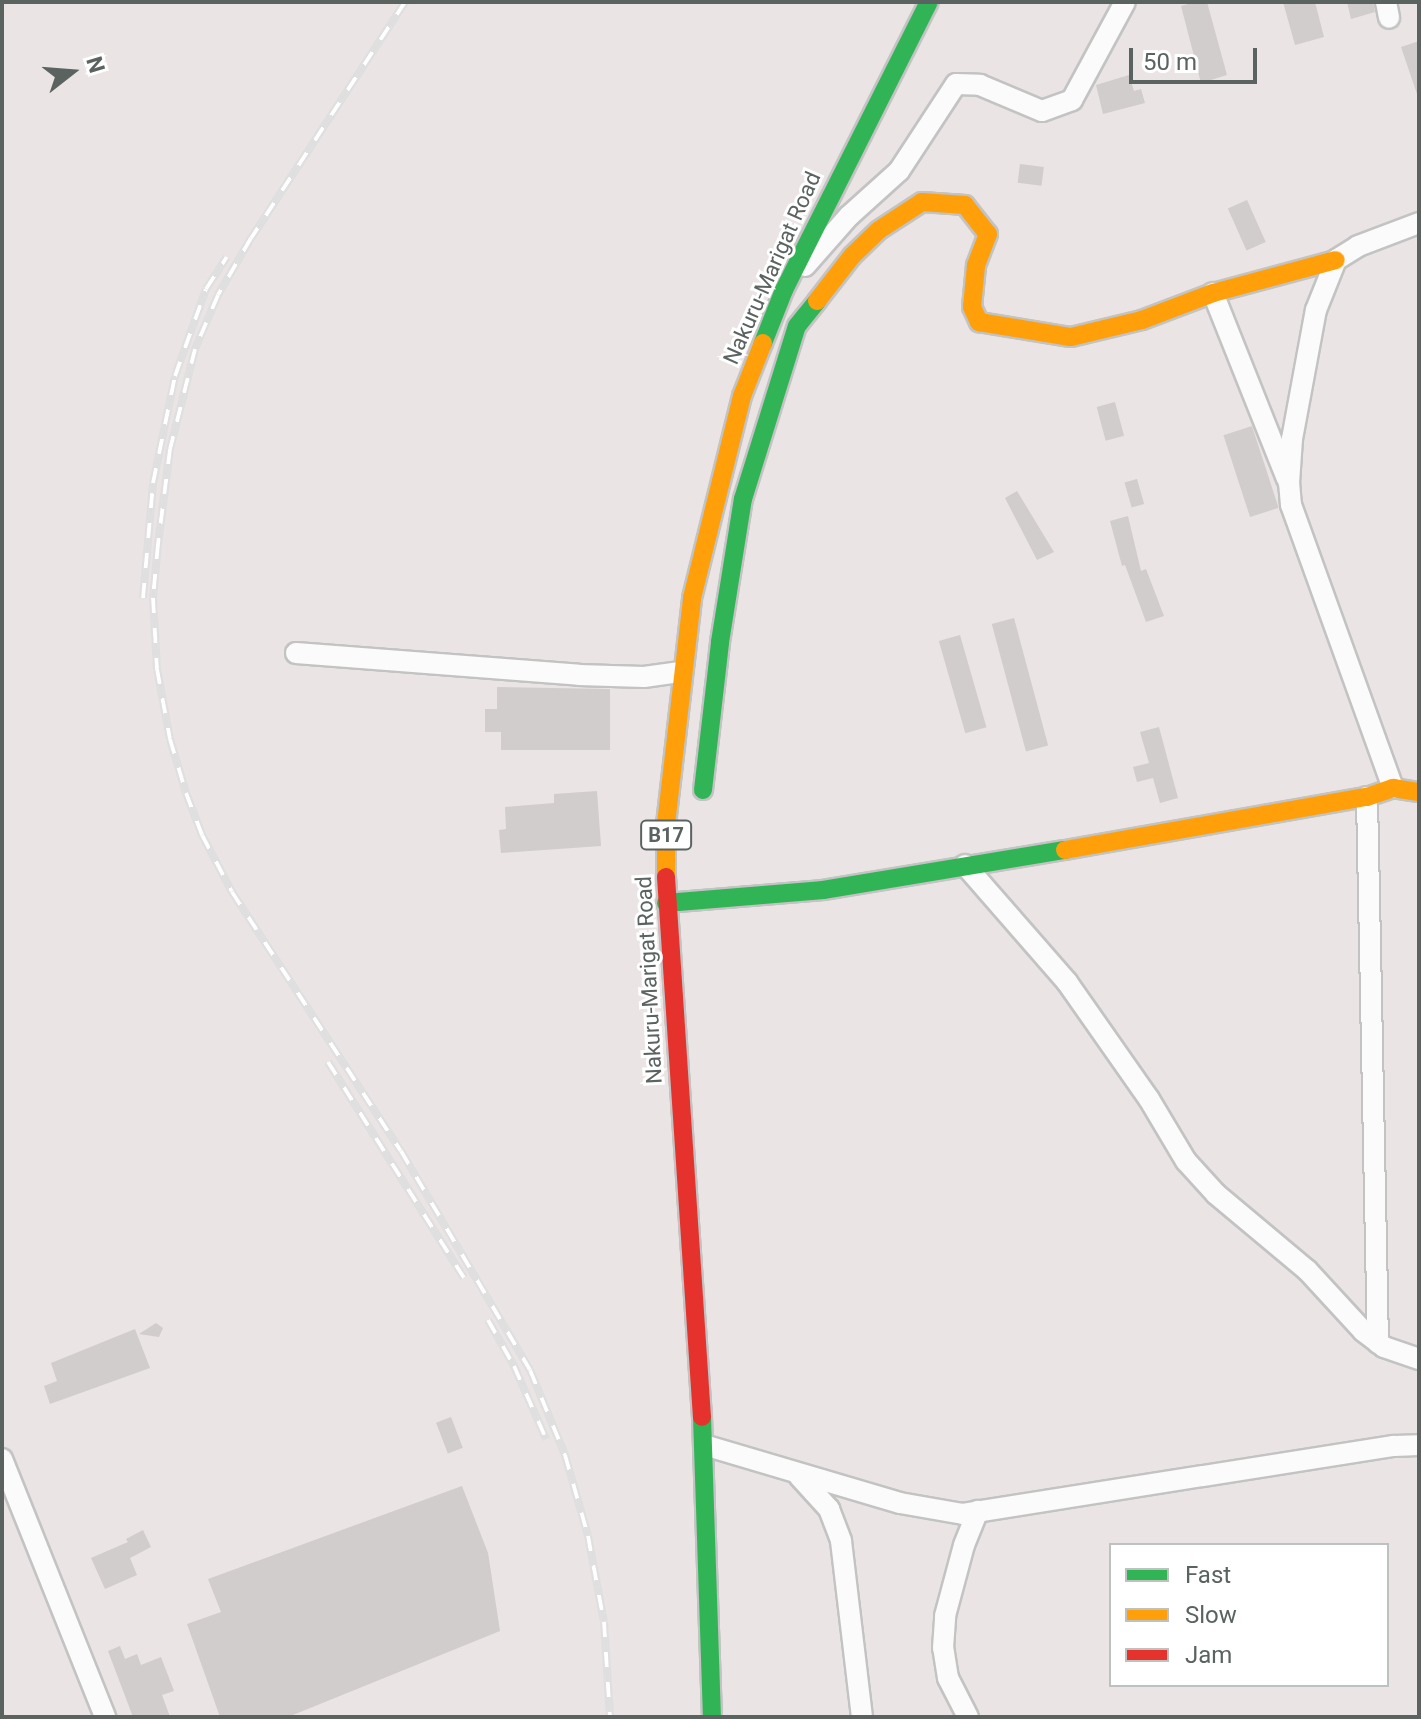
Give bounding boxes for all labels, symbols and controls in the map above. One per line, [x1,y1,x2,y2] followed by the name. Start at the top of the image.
[32,32,112,112] north arrow
[1133,32,1261,82] scale bar
[1143,48,1197,76] text: 50 m
[81,54,110,76] text: N
[718,168,826,368] street label: Nakuru-Marigat Road
[640,819,692,851] road number: B17
[630,875,668,1085] street label: Nakuru-Marigat Road
[1109,1543,1389,1687] legend
[1185,1561,1231,1589] text: Fast
[1185,1601,1237,1629] text: Slow
[1185,1641,1232,1669] text: Jam

